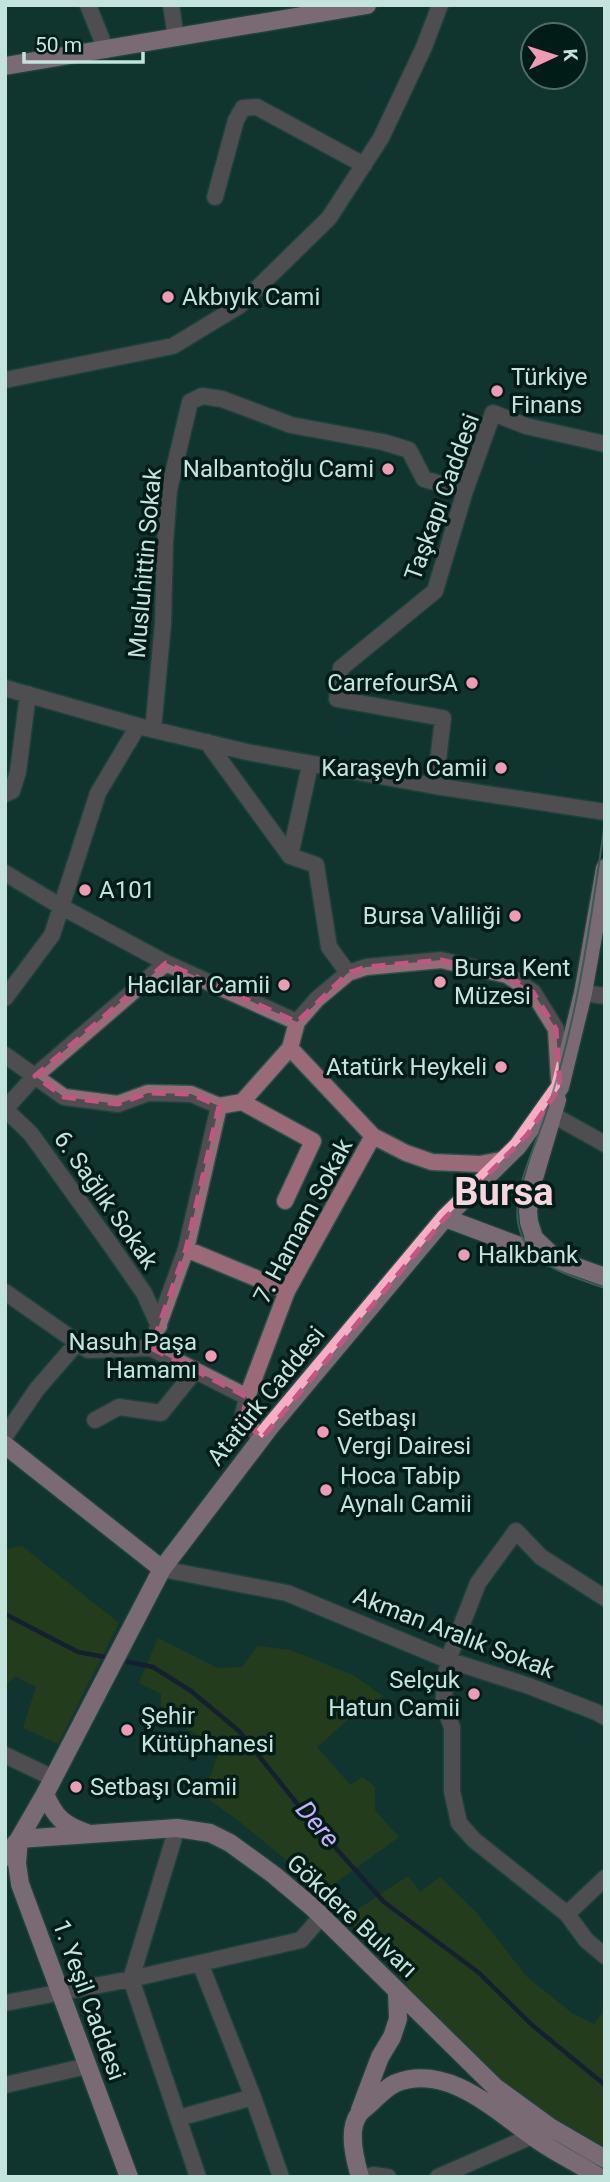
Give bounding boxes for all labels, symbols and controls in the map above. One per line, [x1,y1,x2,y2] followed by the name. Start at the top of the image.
[24,21,144,65] scale bar
[519,21,589,91] north arrow
[35,33,82,57] text: 50 m
[559,48,582,63] text: K
[182,283,320,311] place label: Akbıyık Cami
[160,289,176,305] marker: Akbıyık Cami
[511,363,588,419] place label: Türkiye Finans
[489,383,505,399] marker: Türkiye Finans
[399,410,485,584] street label: Taşkapı Caddesi
[183,455,374,483] place label: Nalbantoğlu Cami
[380,461,396,477] marker: Nalbantoğlu Cami
[123,466,167,659] street label: Musluhittin Sokak
[327,669,458,697] place label: CarrefourSA
[464,675,480,691] marker: CarrefourSA
[321,754,487,782] place label: Karaşeyh Camii
[493,760,509,776] marker: Karaşeyh Camii
[99,876,155,904] place label: A101
[77,882,93,898] marker: A101
[363,902,501,930] place label: Bursa Valiliği
[507,908,523,924] marker: Bursa Valiliği
[454,954,570,1010] place label: Bursa Kent Müzesi
[127,971,270,999] place label: Hacılar Camii
[432,974,448,990] marker: Bursa Kent Müzesi
[276,977,292,993] marker: Hacılar Camii
[326,1053,487,1081] place label: Atatürk Heykeli
[493,1059,509,1075] marker: Atatürk Heykeli
[48,1126,164,1275] street label: 6. Sağlık Sokak
[248,1133,359,1308] street label: 7. Hamam Sokak
[454,1170,554,1214] district label: Bursa
[478,1241,579,1269] place label: Halkbank
[456,1247,472,1263] marker: Halkbank
[202,1321,330,1471] street label: Atatürk Caddesi
[69,1328,197,1384] place label: Nasuh Paşa Hamamı
[203,1348,219,1364] marker: Nasuh Paşa Hamamı
[337,1404,471,1460] place label: Setbaşı Vergi Dairesi
[315,1424,331,1440] marker: Setbaşı Vergi Dairesi
[340,1462,472,1518] place label: Hoca Tabip Aynalı Camii
[318,1482,334,1498] marker: Hoca Tabip Aynalı Camii
[350,1582,559,1684] street label: Akman Aralık Sokak
[328,1666,461,1722] place label: Selçuk Hatun Camii
[466,1686,482,1702] marker: Selçuk Hatun Camii
[141,1702,274,1758] place label: Şehir Kütüphanesi
[119,1722,135,1738] marker: Şehir Kütüphanesi
[90,1773,237,1801] place label: Setbaşı Camii
[68,1779,84,1795] marker: Setbaşı Camii
[290,1795,346,1853] water label: Dere
[281,1849,423,1983] street label: Gökdere Bulvarı
[47,1916,131,2084] street label: 1. Yeşil Caddesi

